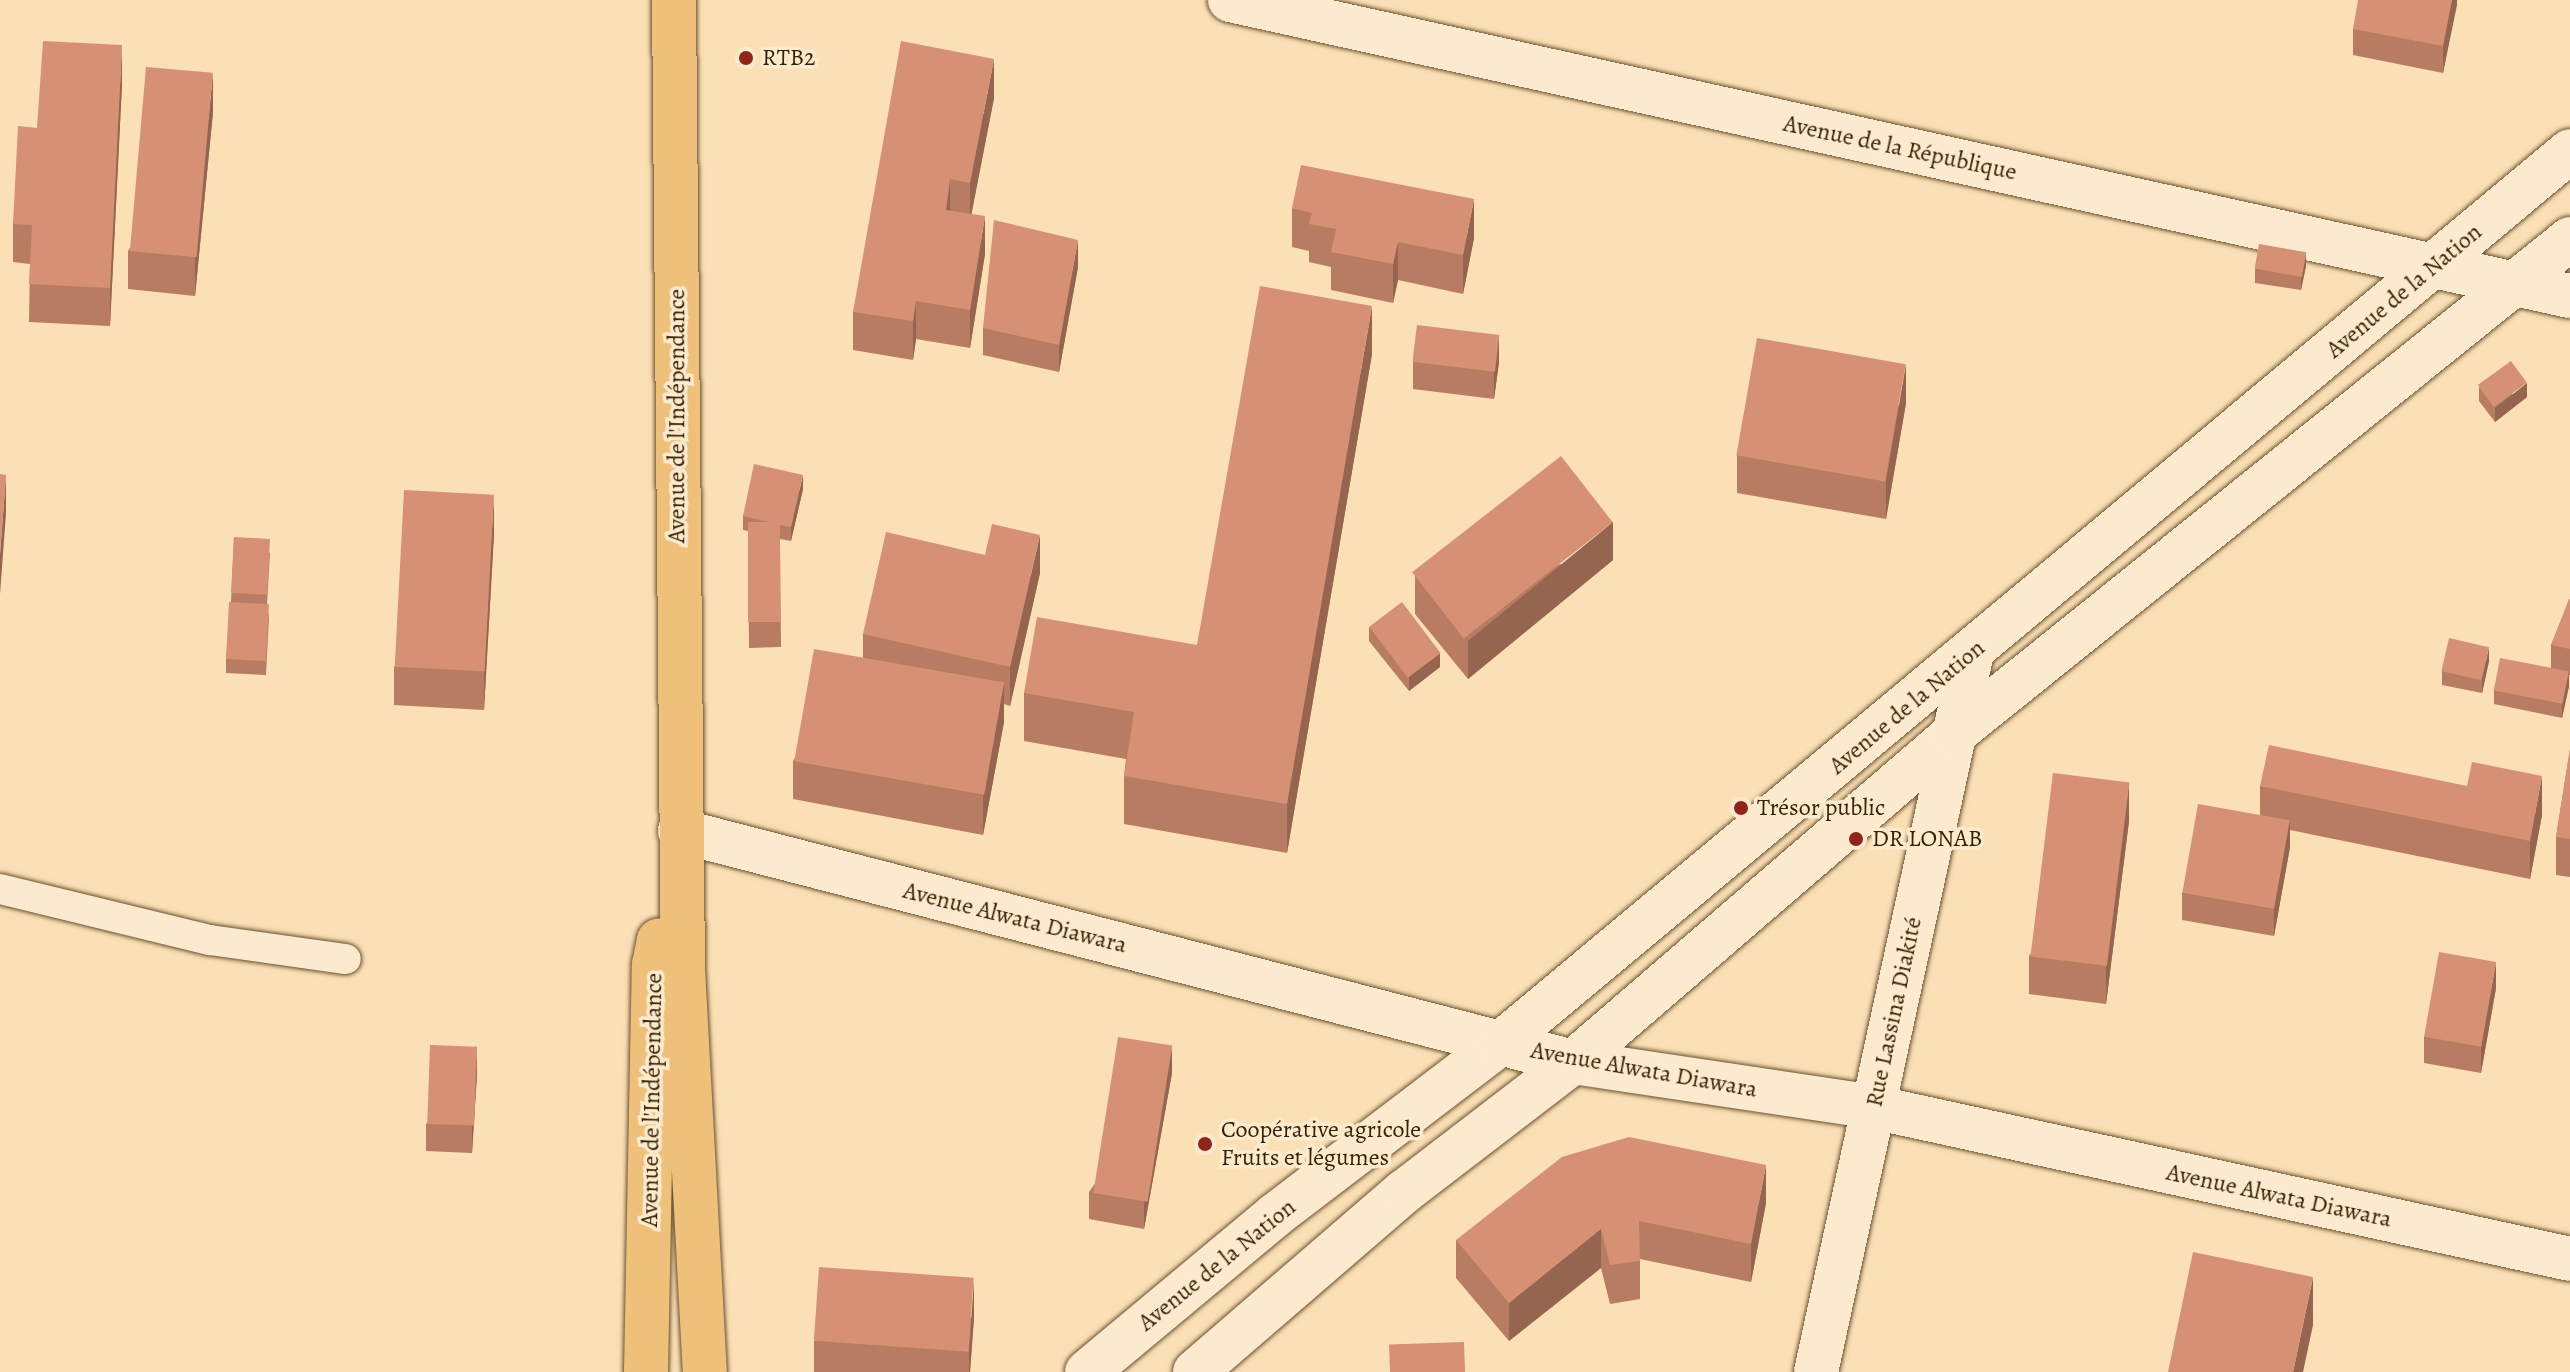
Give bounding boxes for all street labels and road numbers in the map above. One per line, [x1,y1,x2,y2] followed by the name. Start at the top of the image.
[1781,109,2019,187] street label: Avenue de la République
[2320,218,2488,364] street label: Avenue de la Nation
[663,289,691,543] street label: Avenue de l'Indépendance
[1823,634,1991,780] street label: Avenue de la Nation
[900,876,1130,960] street label: Avenue Alwata Diawara
[1860,915,1928,1109] street label: Rue Lassina Diakité
[635,973,669,1227] street label: Avenue de l'Indépendance
[1529,1036,1759,1104] street label: Avenue Alwata Diawara
[2164,1158,2394,1234] street label: Avenue Alwata Diawara
[1132,1193,1302,1337] street label: Avenue de la Nation

